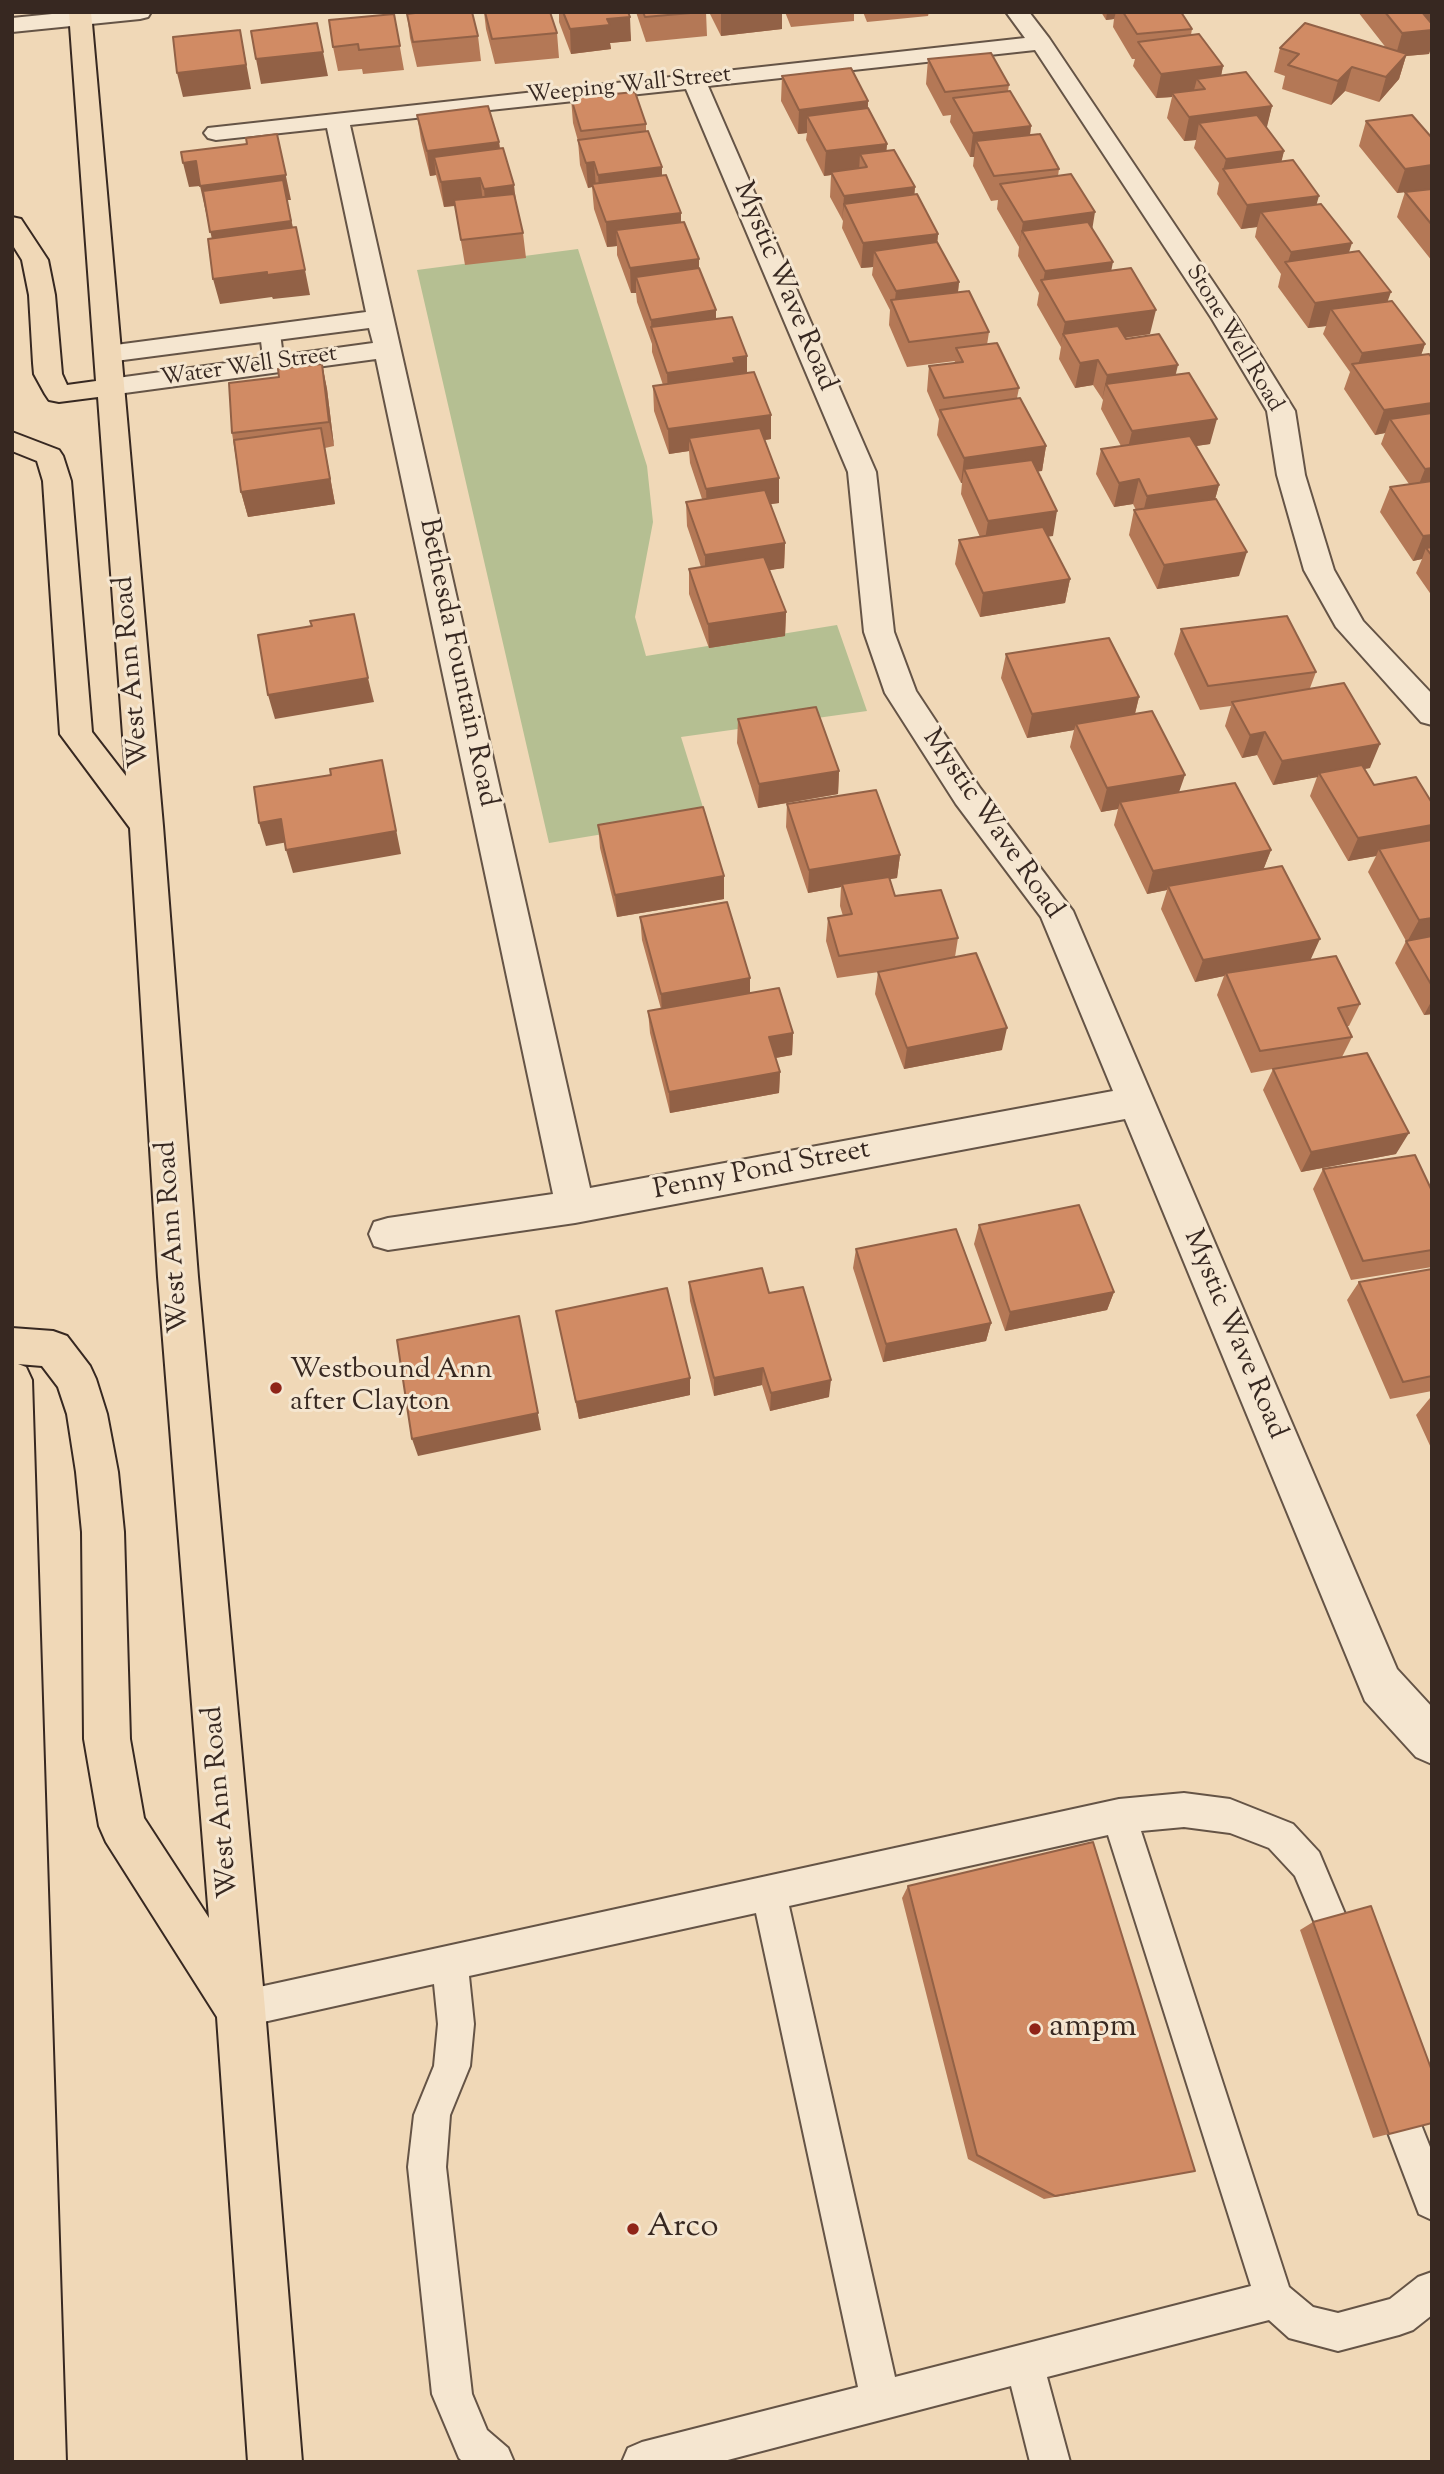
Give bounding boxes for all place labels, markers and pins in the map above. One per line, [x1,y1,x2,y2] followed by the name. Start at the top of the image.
[290,1355,492,1421] place label: Westbound Ann after Clayton
[268,1380,284,1396] marker: Westbound Ann after Clayton
[1049,2009,1137,2049] place label: ampm
[1027,2021,1043,2037] marker: ampm
[647,2209,718,2249] place label: Arco
[625,2221,641,2237] marker: Arco

